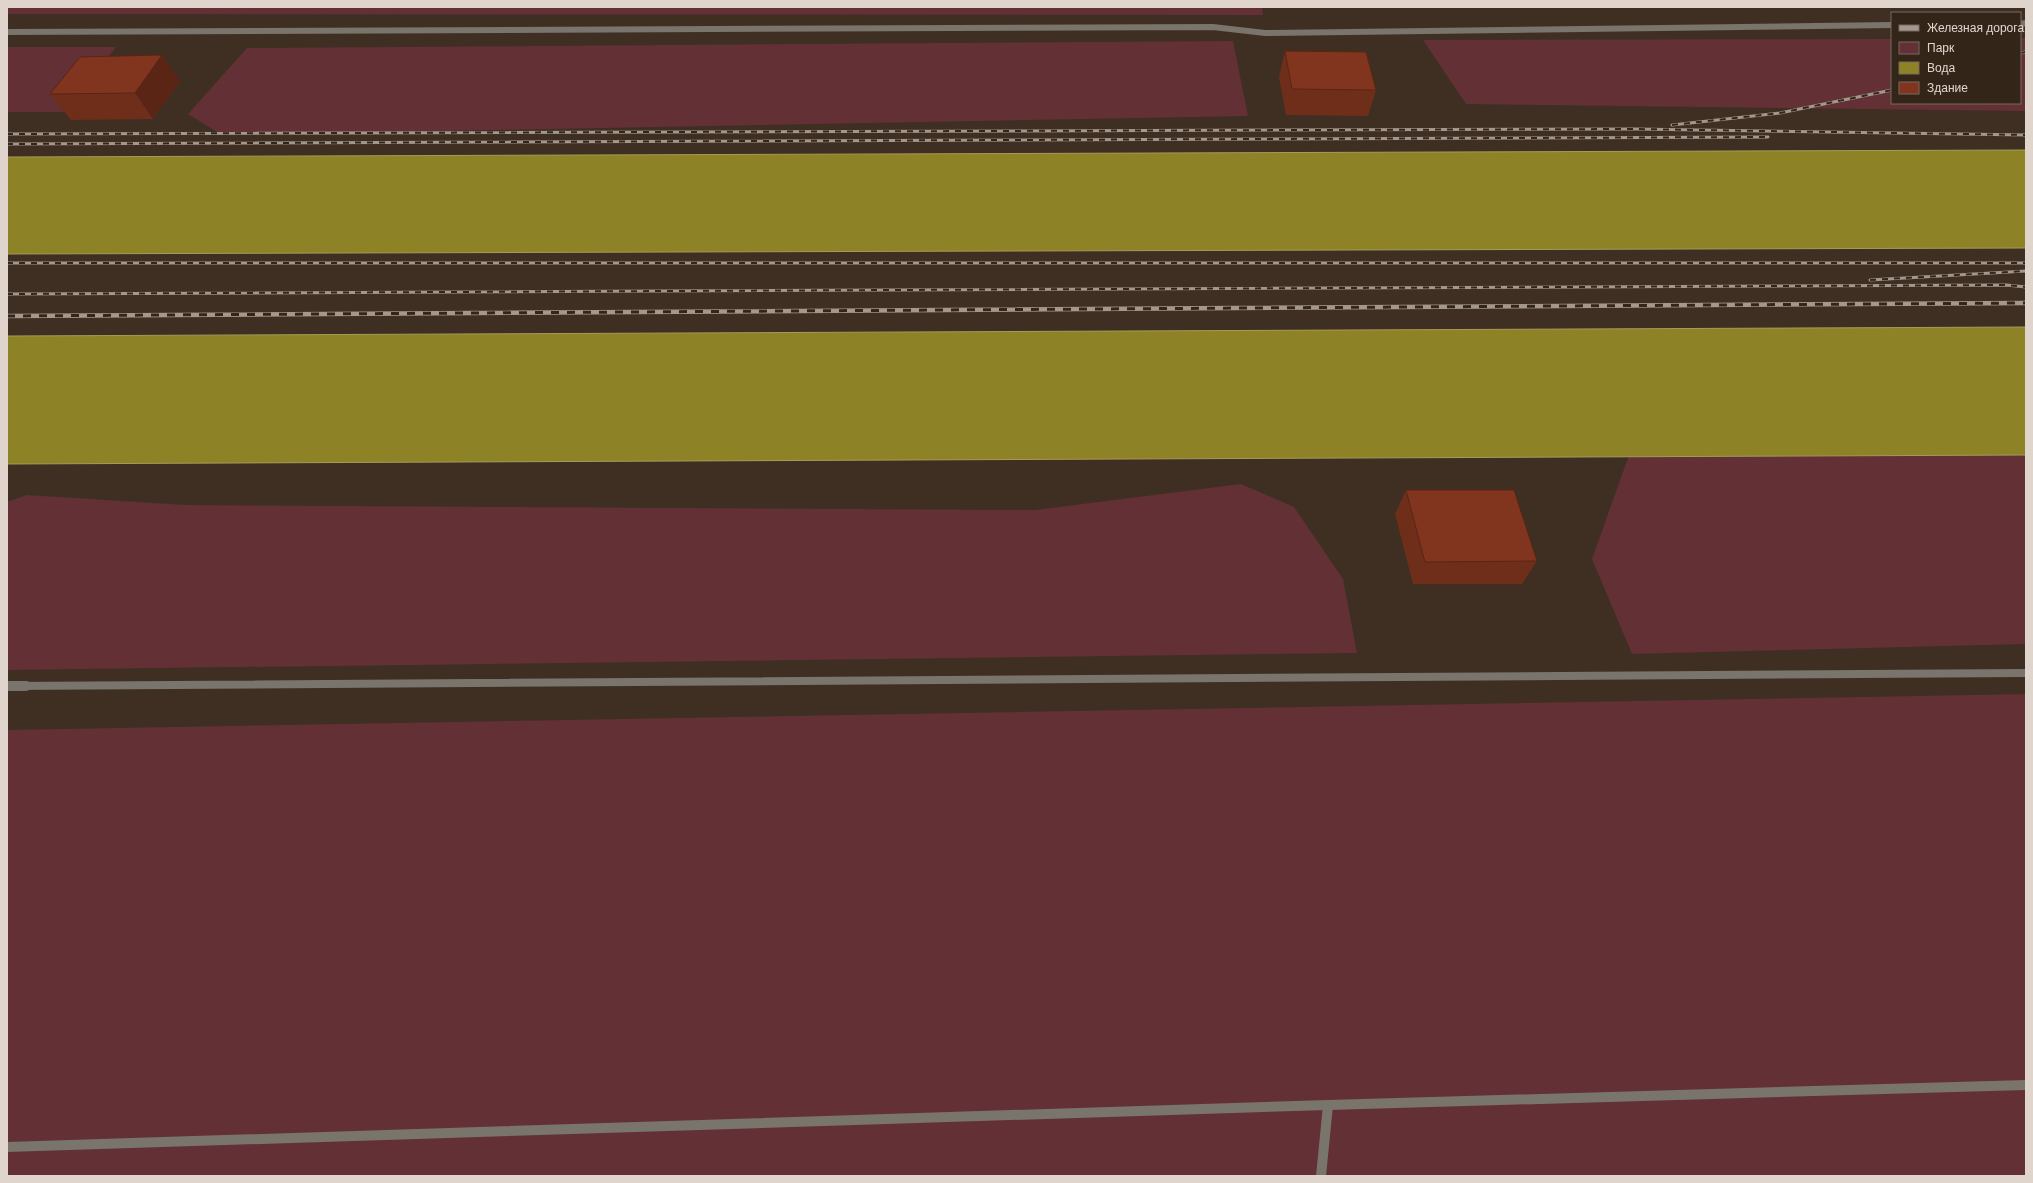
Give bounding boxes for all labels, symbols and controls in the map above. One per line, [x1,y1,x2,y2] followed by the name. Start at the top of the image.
[1891,12,2021,104] legend
[1927,21,2024,35] text: Железная дорога
[1927,41,1955,55] text: Парк
[1927,61,1955,75] text: Вода
[1927,81,1968,95] text: Здание

